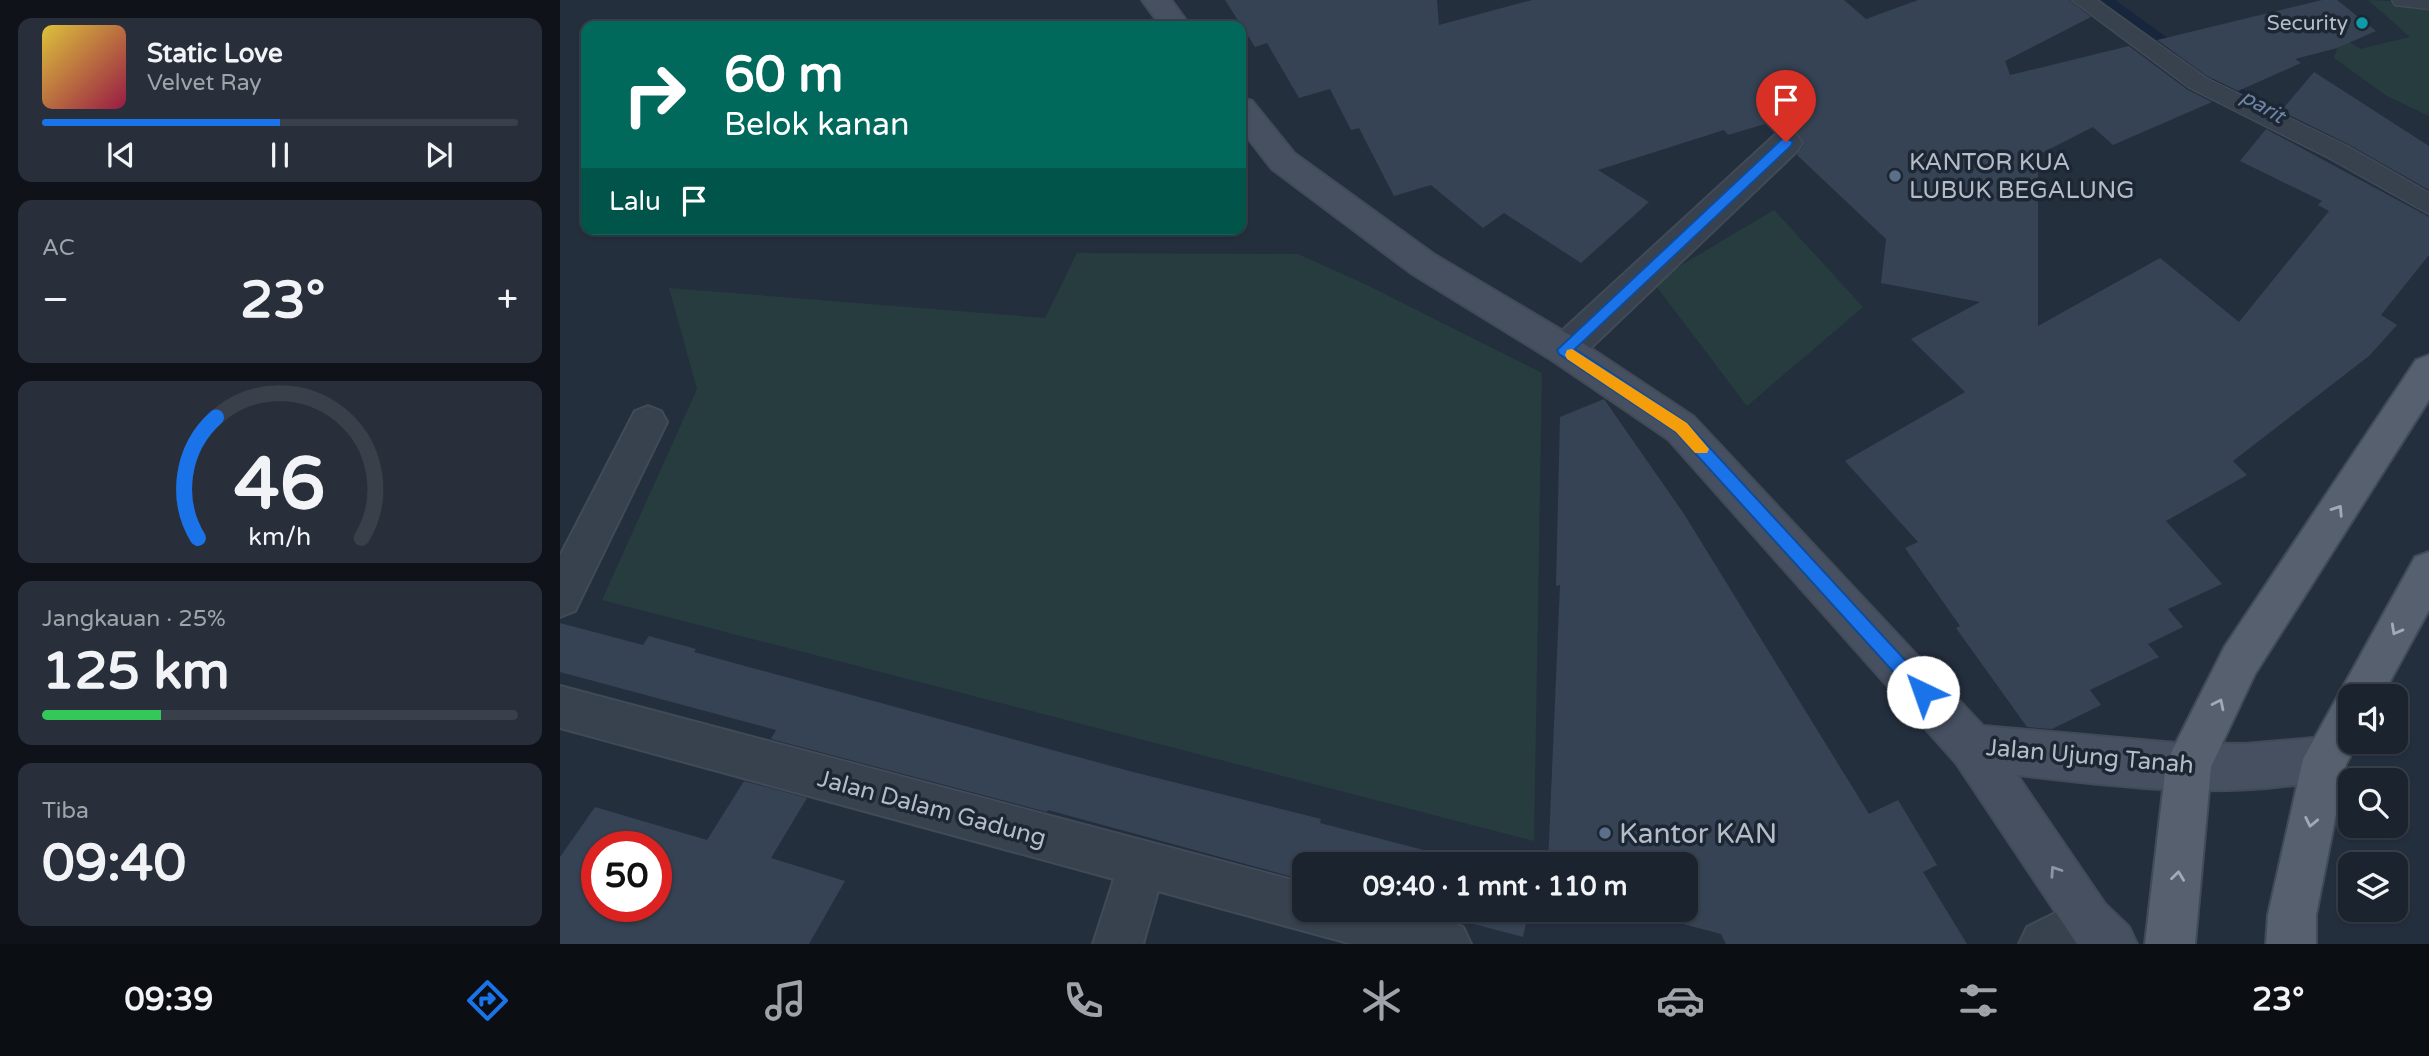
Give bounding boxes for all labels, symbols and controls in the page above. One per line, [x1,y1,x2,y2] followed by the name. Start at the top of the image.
[2267,11,2348,36] place label: Security
[2354,15,2370,31] marker: Security
[147,38,283,69] text: Static Love
[724,46,843,105] text: 60 m
[609,49,700,140] icon: right
[147,69,262,97] text: Velvet Ray
[1756,70,1816,142] pin
[1767,81,1805,119] icon: arrive
[2236,84,2291,130] water label: parit
[724,106,909,144] text: Belok kanan
[102,136,140,174] icon: previous
[261,136,299,174] icon: pause
[420,136,458,174] icon: next
[1909,148,2135,205] place label: KANTOR KUA LUBUK BEGALUNG
[1887,168,1903,184] marker: KANTOR KUA LUBUK BEGALUNG
[675,182,713,220] icon: arrive
[609,186,661,217] text: Lalu
[42,234,75,262] text: AC
[240,269,325,332] text: 23°
[42,277,69,323] text: −
[497,277,518,323] text: +
[234,441,326,529] text: 46
[2329,505,2342,518] one-way arrow
[249,522,311,552] text: km/h
[42,605,226,633] text: Jangkauan · 25%
[2391,622,2404,635] one-way arrow
[42,640,230,703] text: 125 km
[1886,655,1960,729] position arrow
[2338,684,2408,922] map controls
[2338,684,2408,754] button: sound
[2210,699,2224,711] one-way arrow
[1985,733,2195,780] street label: Jalan Ujung Tanah
[815,764,1049,853] street label: Jalan Dalam Gadung
[2338,768,2408,838] button: search
[42,797,89,825] text: Tiba
[2305,816,2320,828] one-way arrow
[1619,817,1777,851] place label: Kantor KAN
[1597,825,1613,841] marker: Kantor KAN
[581,831,672,922] speed limit sign: 50
[42,832,186,895] text: 09:40
[2338,852,2408,922] button: layers
[2051,866,2063,879] one-way arrow
[2170,870,2185,881] one-way arrow
[1363,871,1627,902] text: 09:40 · 1 mnt · 110 m
[463,976,512,1025] icon: directions
[761,976,810,1025] icon: music
[1059,976,1108,1025] icon: phone
[1357,976,1406,1025] icon: climate
[1656,976,1705,1025] icon: car
[1954,976,2003,1025] icon: filters
[125,981,213,1019] text: 09:39
[2252,981,2304,1019] text: 23°

